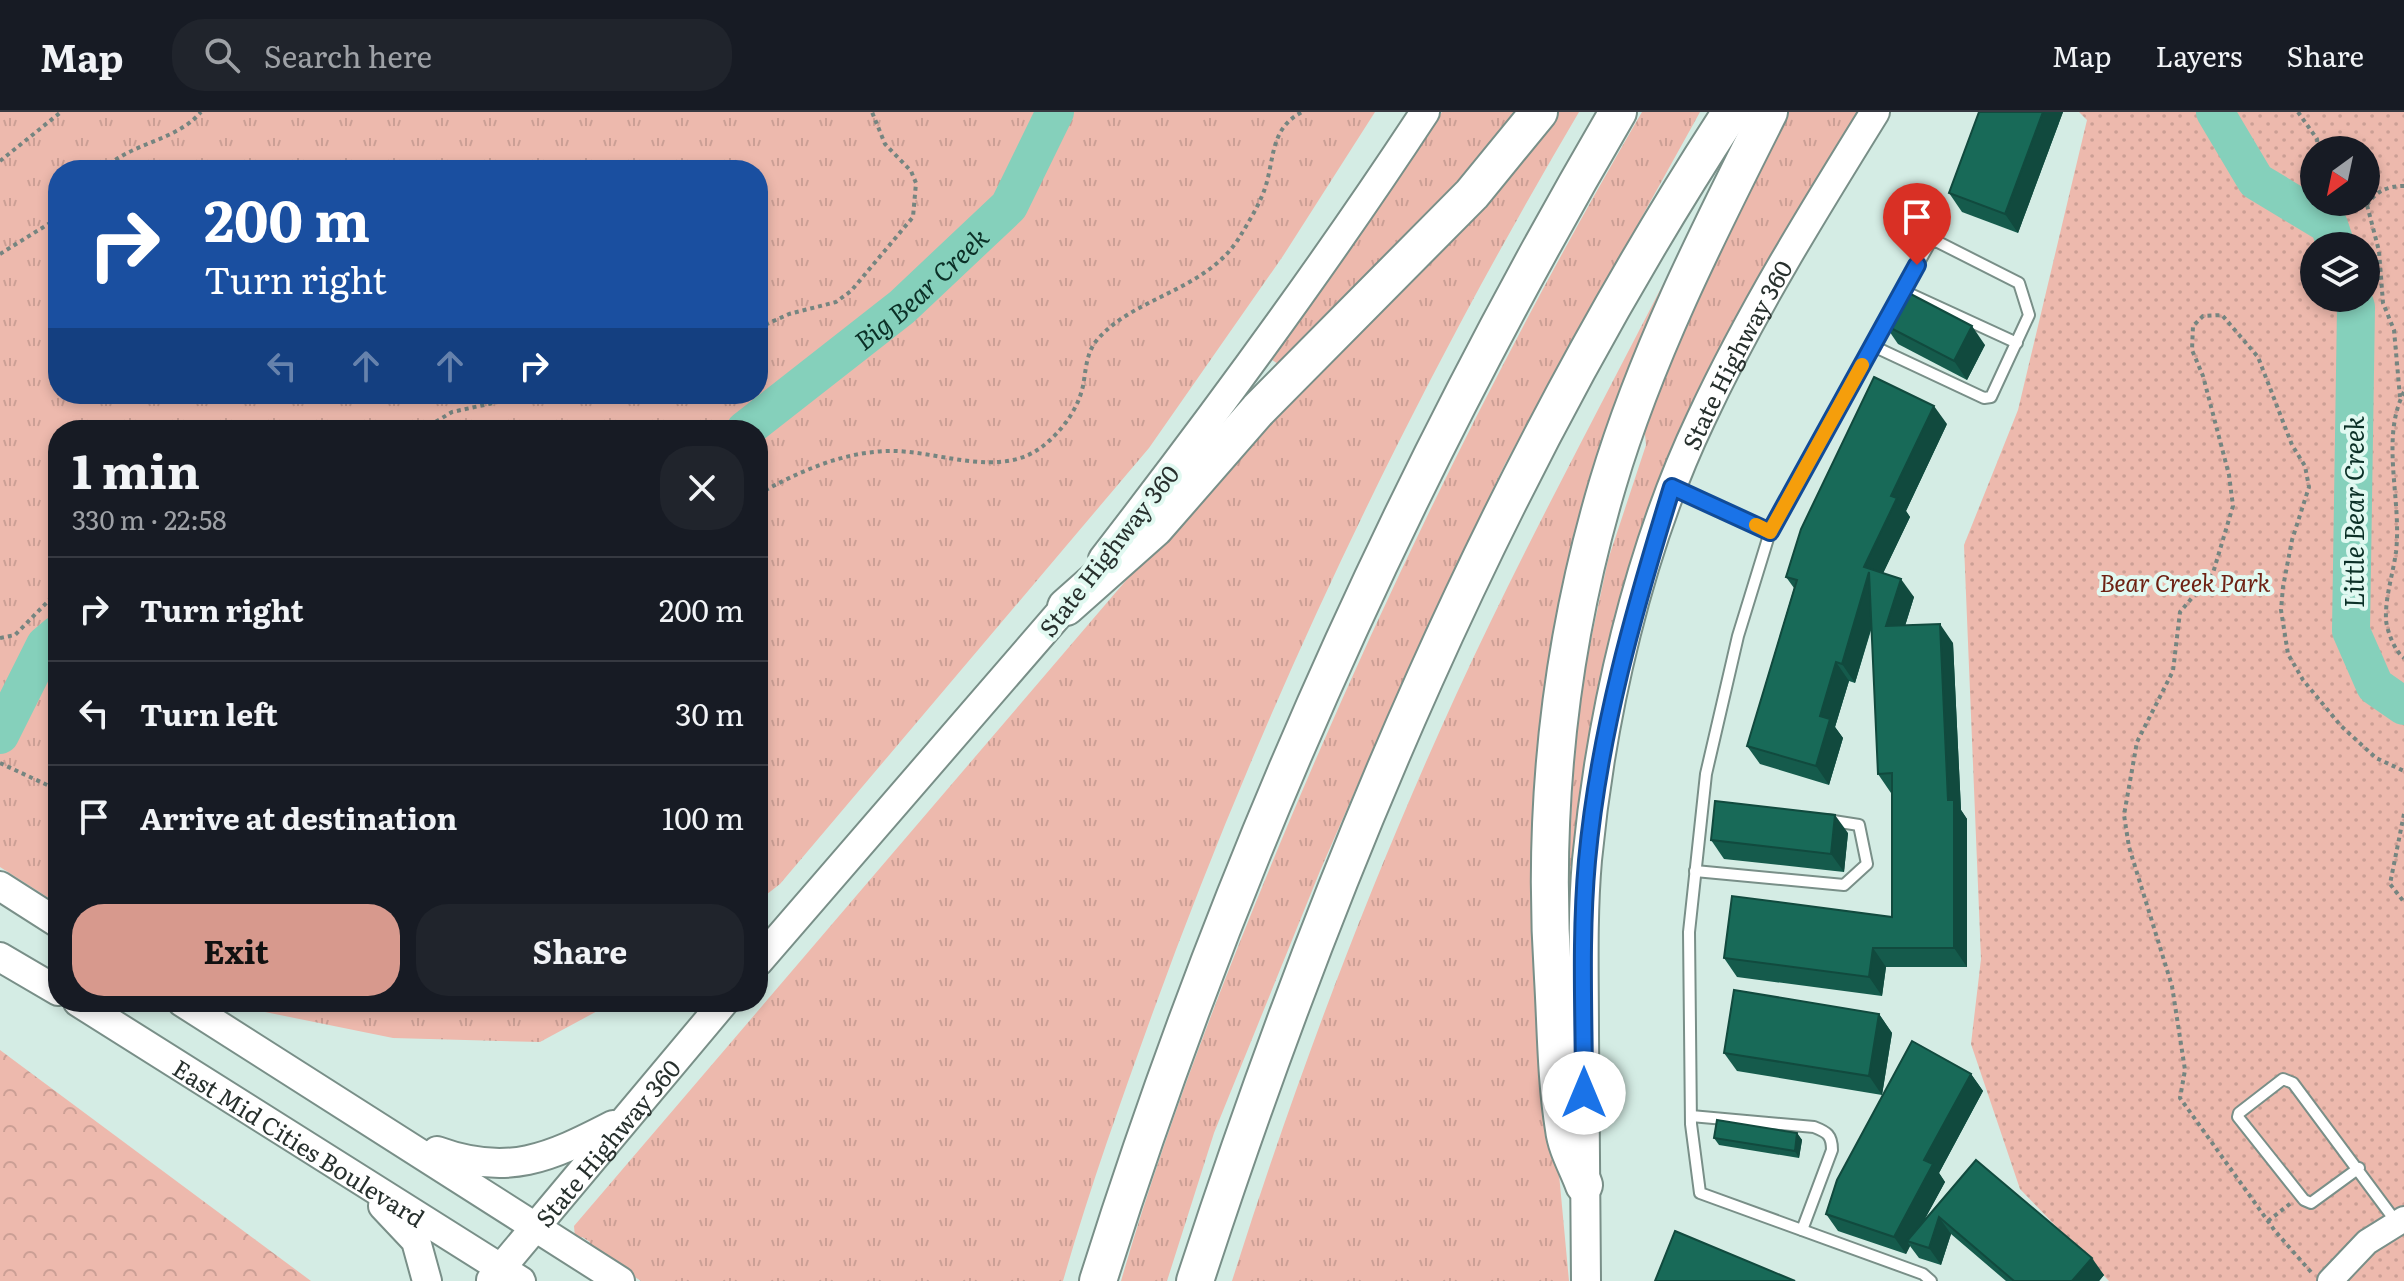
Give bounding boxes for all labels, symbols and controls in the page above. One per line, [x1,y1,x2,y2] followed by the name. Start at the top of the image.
[172,19,732,91] search box
[40,27,124,84] text: Map
[200,33,244,77] icon: search
[264,33,432,77] text: Search here
[2052,34,2111,76] text: Map
[2155,34,2242,76] text: Layers
[2286,34,2364,76] text: Share
[2300,136,2380,216] north arrow
[2300,136,2380,312] map controls
[204,176,370,259] text: 200 m
[1883,183,1951,265] pin
[72,192,176,296] icon: right
[1895,195,1939,239] icon: arrive
[845,216,996,358] water label: Big Bear Creek
[2300,232,2380,312] button: layers
[204,252,387,305] text: Turn right
[1672,253,1799,455] street label: State Highway 360
[260,344,304,388] icon: left
[344,344,388,388] icon: ahead
[428,344,472,388] icon: ahead
[512,344,556,388] icon: right
[2333,415,2372,608] water label: Little Bear Creek
[72,433,200,504] text: 1 min
[660,446,744,530] button: close
[1030,457,1186,643] street label: State Highway 360
[72,499,226,538] text: 330 m · 22:58
[2099,564,2271,599] park label: Bear Creek Park
[72,587,116,631] icon: right
[140,587,304,631] text: Turn right
[659,587,744,631] text: 200 m
[72,691,116,735] icon: left
[140,691,278,735] text: Turn left
[675,691,744,735] text: 30 m
[72,795,116,839] icon: arrive
[140,795,457,839] text: Arrive at destination
[662,795,744,839] text: 100 m
[72,904,400,996] button: Exit
[416,904,744,996] button: Share
[167,1049,433,1234] street label: East Mid Cities Boulevard
[526,1050,687,1234] street label: State Highway 360
[1542,1051,1626,1135] position arrow

